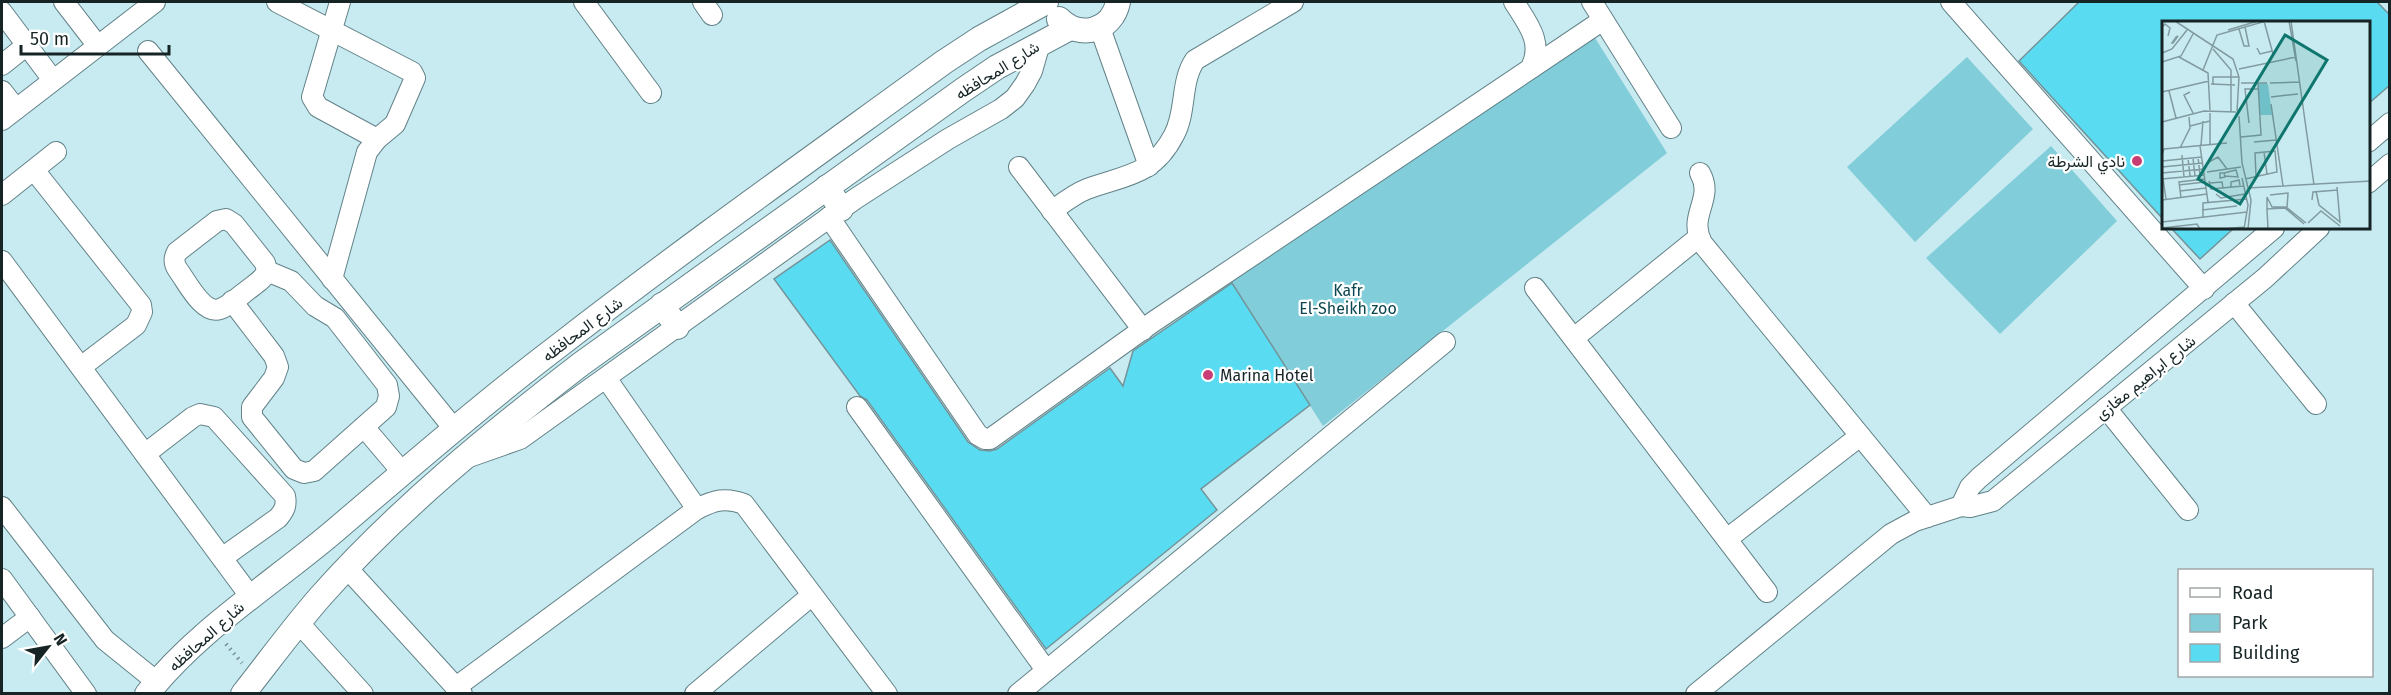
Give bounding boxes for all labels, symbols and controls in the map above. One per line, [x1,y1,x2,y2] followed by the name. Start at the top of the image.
[21,18,170,56] scale bar
[2162,21,2370,230] inset map
[30,28,69,50] text: 50 m
[952,37,1044,105] street label: شارع المحافظه
[2048,152,2125,175] place label: نادي الشرطة
[2130,154,2144,168] marker: نادي الشرطة
[1299,281,1397,318] park label: Kafr El-Sheikh zoo
[538,293,627,367] street label: شارع المحافظه
[2091,331,2201,425] street label: شارع ابراهيم مغازى
[1220,366,1314,385] place label: Marina Hotel
[1201,368,1215,382] marker: Marina Hotel
[2178,569,2373,677] legend
[2232,582,2274,604] text: Road
[165,597,249,677] street label: شارع المحافظه
[2232,612,2268,634] text: Park
[18,617,78,677] north arrow
[50,630,71,649] text: N
[2232,642,2300,664] text: Building

